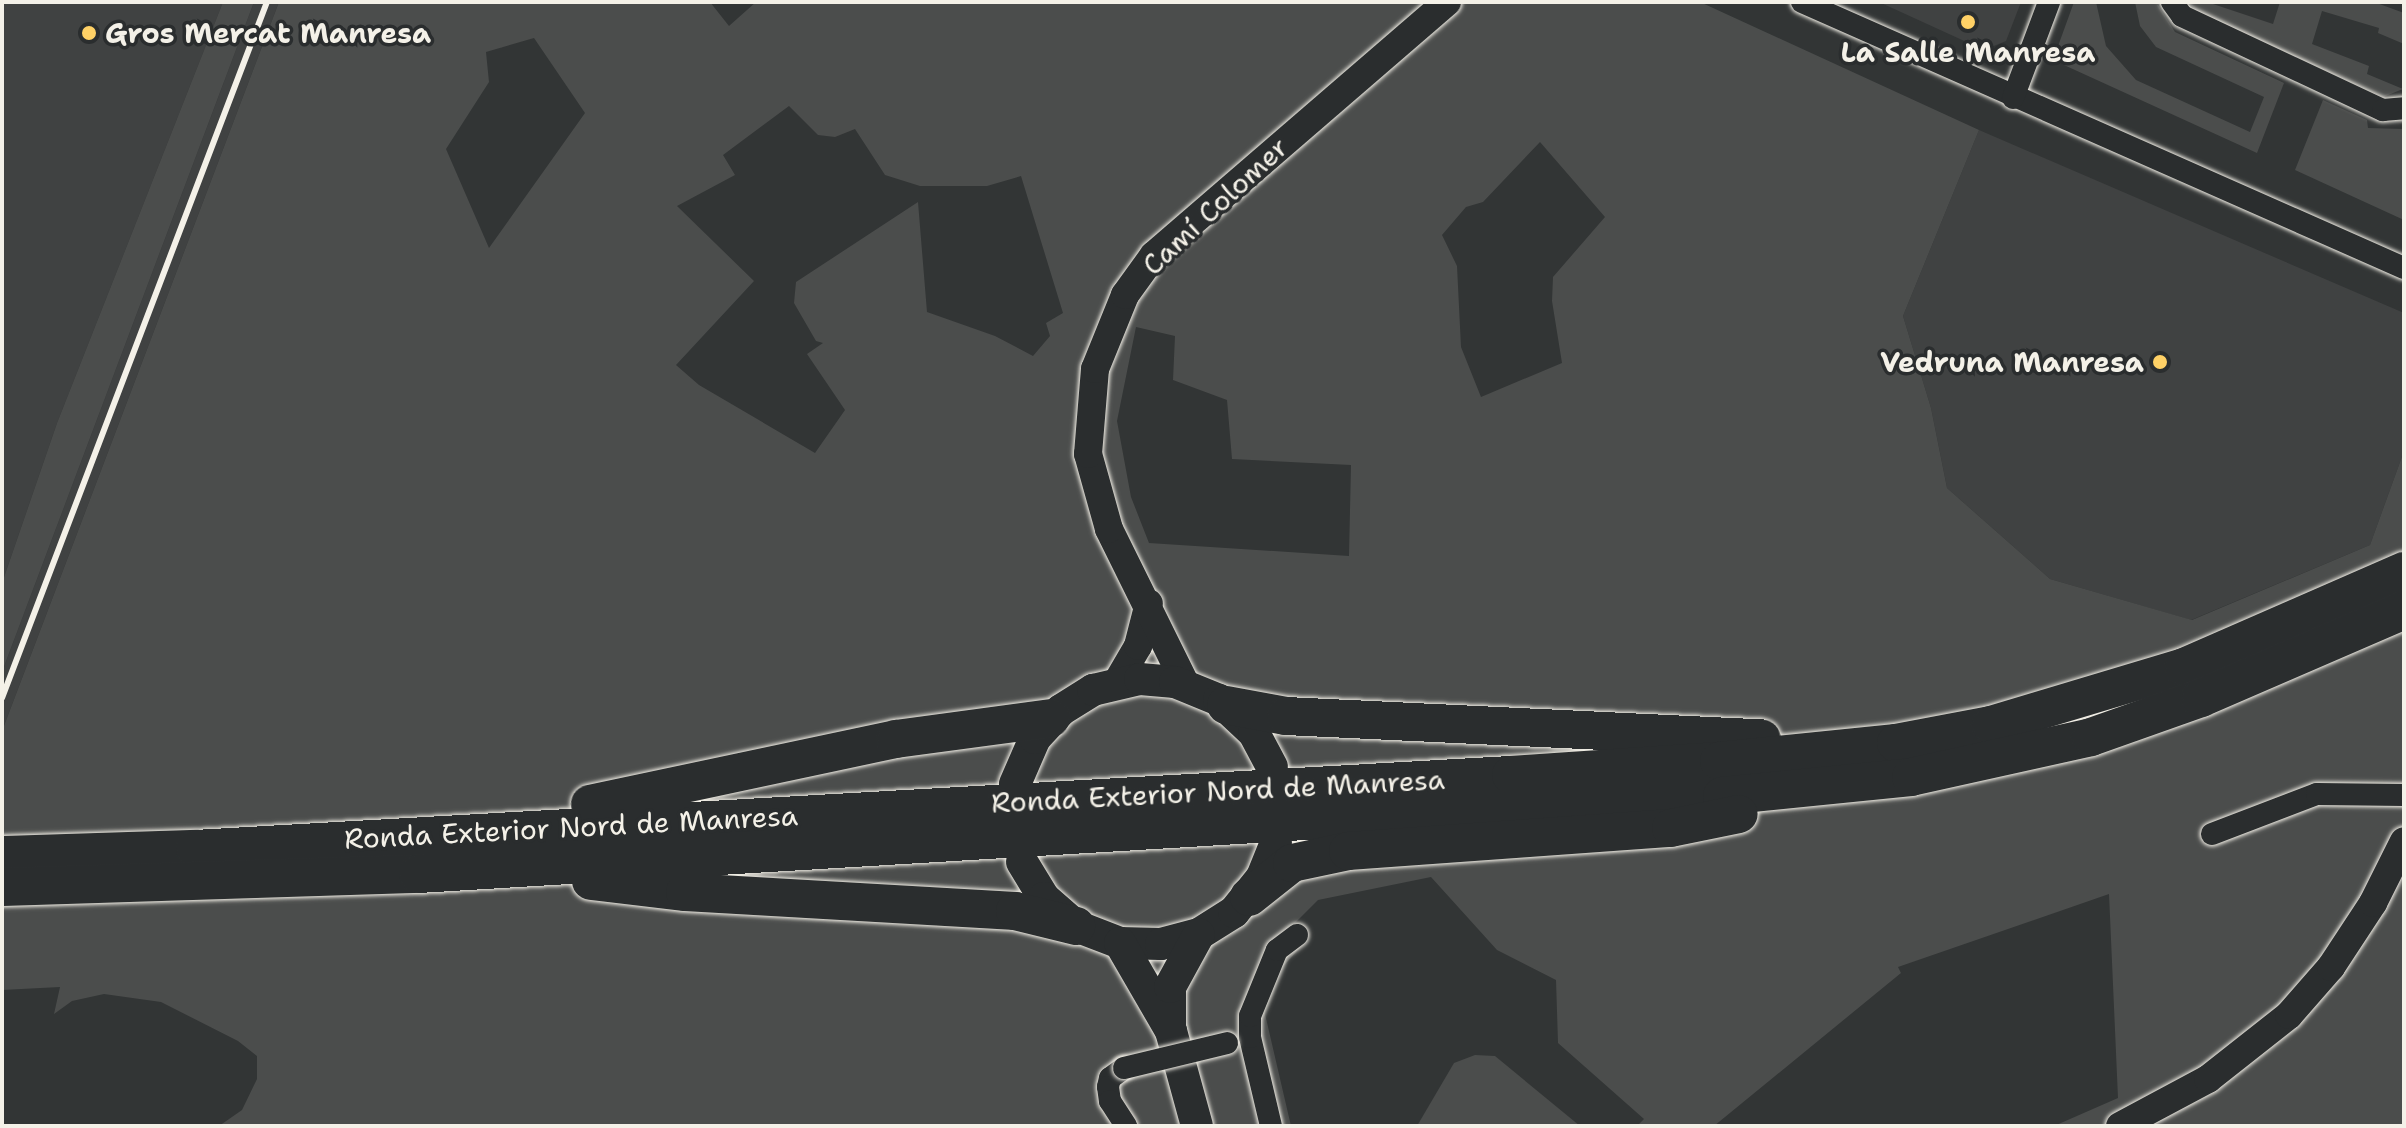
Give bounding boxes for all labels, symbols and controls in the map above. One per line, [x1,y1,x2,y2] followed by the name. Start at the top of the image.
[1959,13,1977,31] marker: La Salle Manresa
[105,16,431,50] place label: Gros Mercat Manresa
[80,24,98,42] marker: Gros Mercat Manresa
[1841,35,2095,69] place label: La Salle Manresa
[1135,130,1295,282] street label: Camí Colomer
[1880,345,2144,379] place label: Vedruna Manresa
[2151,353,2169,371] marker: Vedruna Manresa
[990,762,1446,820] street label: Ronda Exterior Nord de Manresa
[343,798,799,856] street label: Ronda Exterior Nord de Manresa

